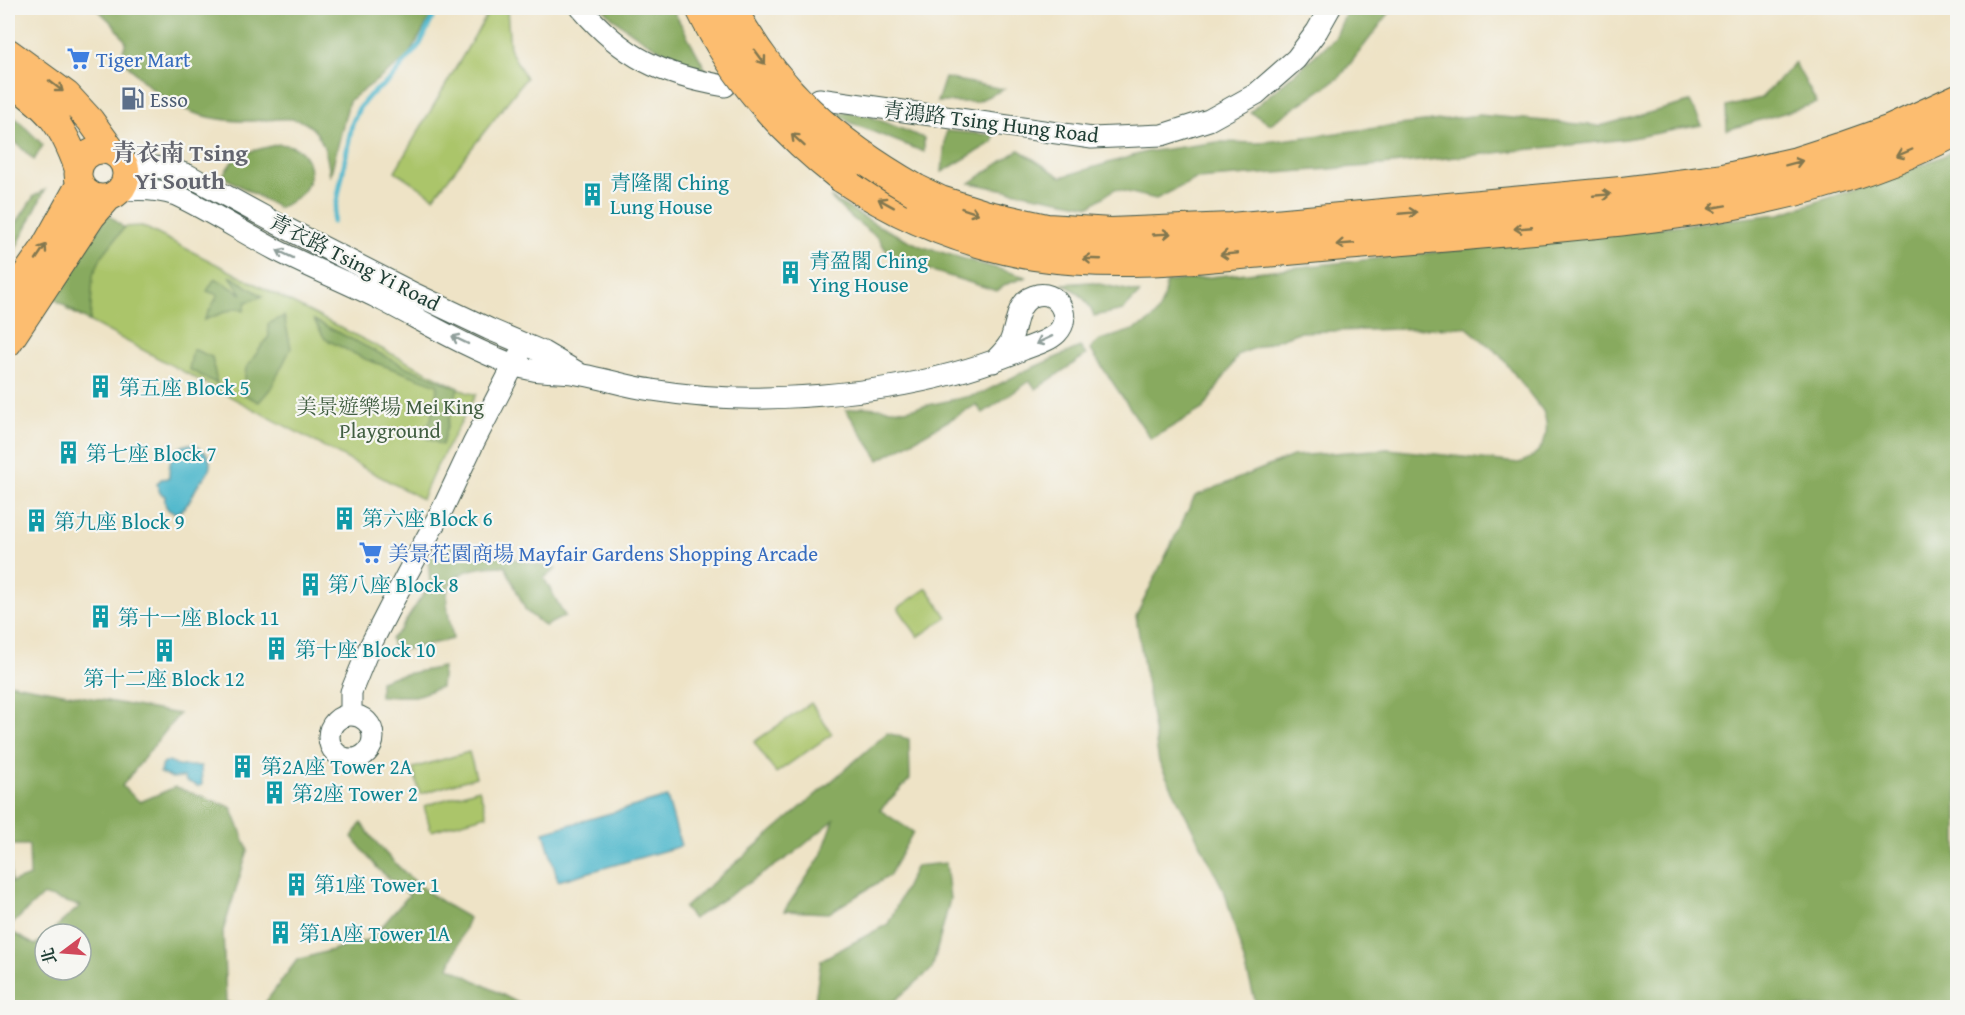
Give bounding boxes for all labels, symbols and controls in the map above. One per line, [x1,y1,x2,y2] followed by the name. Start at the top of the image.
[96,44,191,75] place label: Tiger Mart
[65,46,91,72] supermarket icon: Tiger Mart
[754,49,766,65] one-way arrow
[47,80,63,93] one-way arrow
[150,84,188,115] place label: Esso
[119,86,145,112] fuel station icon: Esso
[882,93,1101,151] street label: 青鴻路 Tsing Hung Road
[791,132,806,147] one-way arrow
[112,135,248,198] district label: 青衣南 Tsing Yi South
[1895,148,1914,159] one-way arrow
[1784,157,1803,168] one-way arrow
[610,167,730,222] place label: 青隆閣 Ching Lung House
[579,181,605,207] building icon: 青隆閣 Ching Lung House
[1591,189,1611,200] one-way arrow
[878,197,895,209] one-way arrow
[1708,202,1728,213] one-way arrow
[264,206,446,319] street label: 青衣路 Tsing Yi Road
[960,207,979,218] one-way arrow
[1397,207,1417,218] one-way arrow
[1514,223,1534,234] one-way arrow
[1152,228,1172,239] one-way arrow
[1335,239,1355,250] one-way arrow
[35,244,47,261] one-way arrow
[809,245,929,300] place label: 青盈閣 Ching Ying House
[277,248,295,260] one-way arrow
[1219,249,1239,260] one-way arrow
[1083,254,1103,265] one-way arrow
[778,259,804,285] building icon: 青盈閣 Ching Ying House
[452,334,470,346] one-way arrow
[1035,335,1053,347] one-way arrow
[119,372,250,403] place label: 第五座 Block 5
[88,374,114,400] building icon: 第五座 Block 5
[296,391,484,446] park label: 美景遊樂場 Mei King Playground
[86,438,217,469] place label: 第七座 Block 7
[55,440,81,466] building icon: 第七座 Block 7
[362,503,493,534] place label: 第六座 Block 6
[331,505,357,531] building icon: 第六座 Block 6
[54,506,185,537] place label: 第九座 Block 9
[23,508,49,534] building icon: 第九座 Block 9
[388,538,818,569] place label: 美景花園商場 Mayfair Gardens Shopping Arcade
[357,540,383,566] supermarket icon: 美景花園商場 Mayfair Gardens Shopping Arcade
[328,569,459,600] place label: 第八座 Block 8
[297,571,323,597] building icon: 第八座 Block 8
[118,602,280,633] place label: 第十一座 Block 11
[87,604,113,630] building icon: 第十一座 Block 11
[295,634,436,665] place label: 第十座 Block 10
[264,636,290,662] building icon: 第十座 Block 10
[151,637,177,663] building icon: 第十二座 Block 12
[83,663,245,694] place label: 第十二座 Block 12
[261,751,413,782] place label: 第2A座 Tower 2A
[230,753,256,779] building icon: 第2A座 Tower 2A
[292,778,418,809] place label: 第2座 Tower 2
[261,780,287,806] building icon: 第2座 Tower 2
[314,869,440,900] place label: 第1座 Tower 1
[283,871,309,897] building icon: 第1座 Tower 1
[299,918,451,949] place label: 第1A座 Tower 1A
[268,920,294,946] building icon: 第1A座 Tower 1A
[33,922,93,982] north arrow
[35,945,62,967] text: 北

